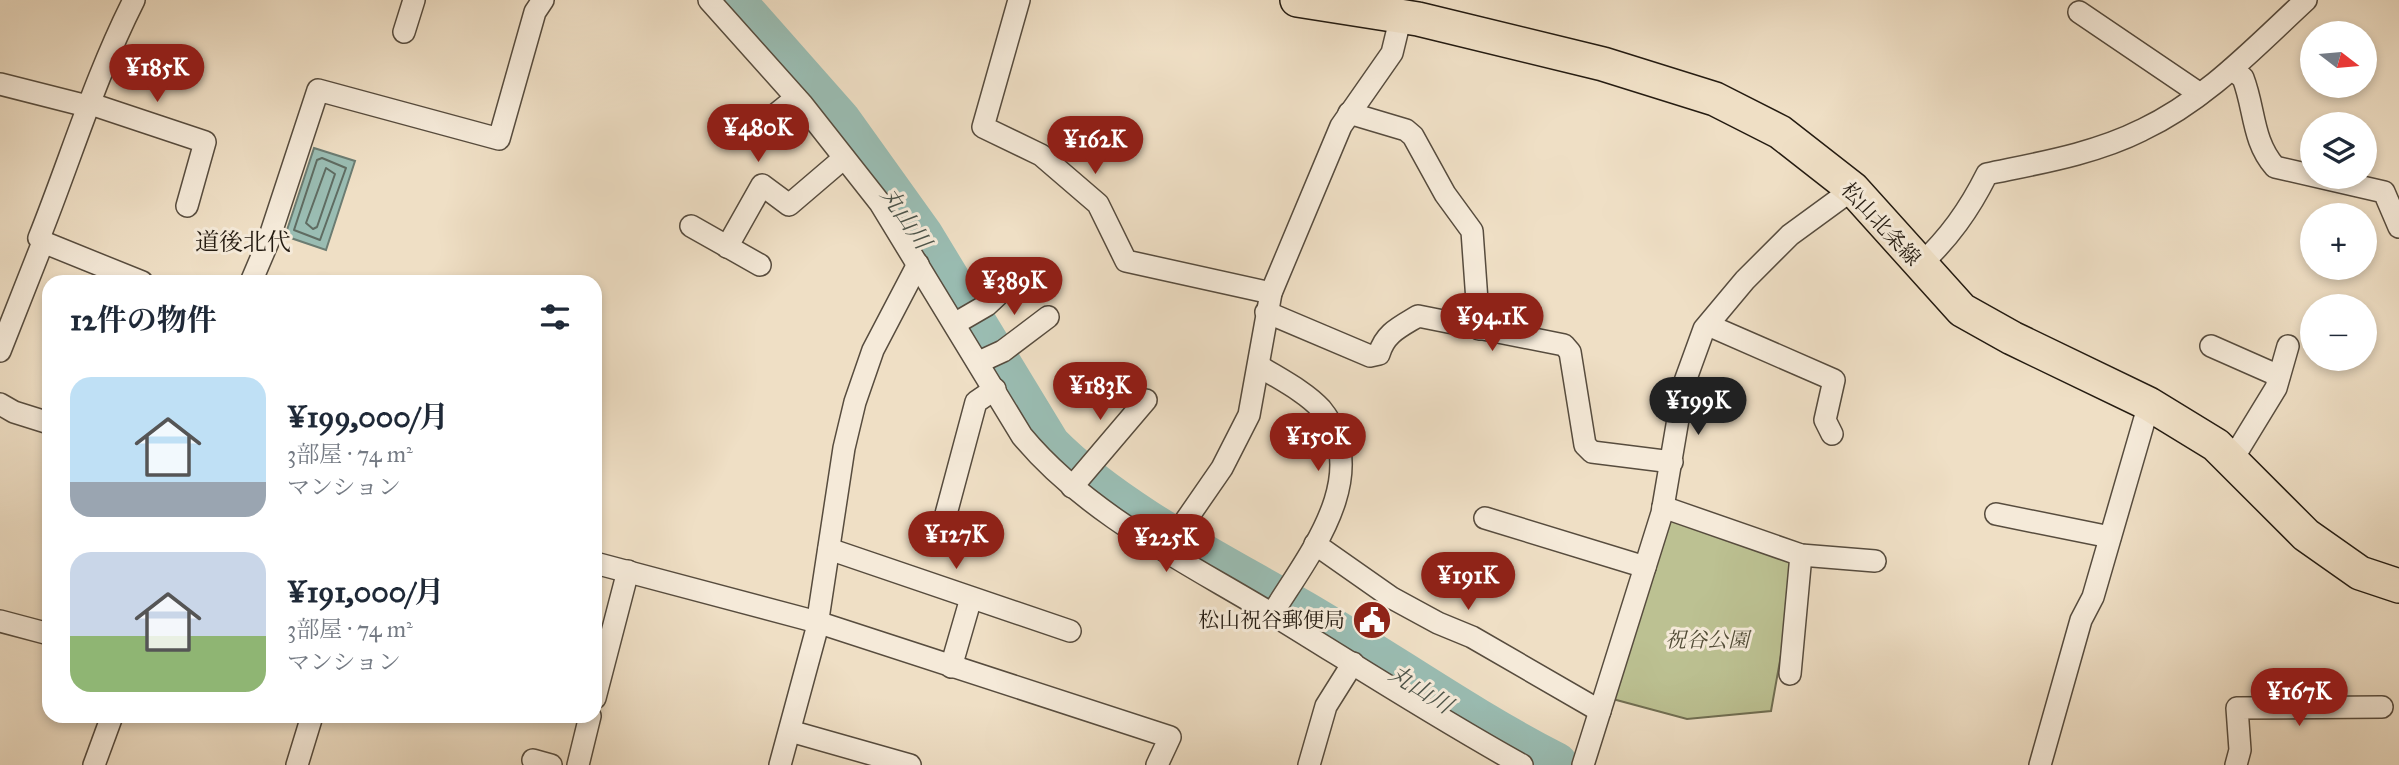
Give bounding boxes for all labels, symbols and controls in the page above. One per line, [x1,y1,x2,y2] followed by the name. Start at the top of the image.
[2300,21,2376,98] north arrow
[2300,21,2377,371] map controls
[108,44,206,104] pin: ¥185K
[125,53,189,81] text: ¥185K
[709,104,807,164] pin: ¥480K
[2300,112,2377,189] button: layers
[723,113,793,141] text: ¥480K
[1046,116,1144,176] pin: ¥162K
[1063,125,1127,153] text: ¥162K
[1836,177,1926,271] street label: 松山北条線
[875,182,939,257] water label: 丸山川
[2300,203,2377,280] button: +
[195,227,291,257] district label: 道後北代
[965,258,1063,317] pin: ¥389K
[981,266,1047,294] text: ¥389K
[1435,294,1549,353] pin: ¥94.1K
[2300,294,2377,371] button: −
[536,298,574,336] icon: filters
[70,302,217,338] text: 12件の物件
[1457,302,1528,330] text: ¥94.1K
[1051,362,1149,422] pin: ¥183K
[1069,371,1131,399] text: ¥183K
[1649,378,1747,437] pin: ¥199K
[1665,386,1731,414] text: ¥199K
[287,399,449,435] text: ¥199,000/月
[126,405,210,489] icon: home
[1269,414,1367,473] pin: ¥150K
[1286,422,1350,450] text: ¥150K
[287,440,413,468] text: 3部屋 · 74 m²
[287,473,401,501] text: マンション
[907,512,1005,571] pin: ¥127K
[1117,514,1215,574] pin: ¥225K
[924,520,988,548] text: ¥127K
[1134,523,1198,551] text: ¥225K
[1419,552,1517,612] pin: ¥191K
[1437,561,1499,589] text: ¥191K
[287,574,444,610] text: ¥191,000/月
[126,580,210,664] icon: home
[1351,599,1393,641] public building icon: 松山祝谷郵便局
[1198,607,1345,633] place label: 松山祝谷郵便局
[287,615,413,643] text: 3部屋 · 74 m²
[1665,627,1752,653] park label: 祝谷公園
[287,648,401,676] text: マンション
[1384,659,1460,721] water label: 丸山川
[2250,668,2348,728] pin: ¥167K
[2267,677,2331,705] text: ¥167K

